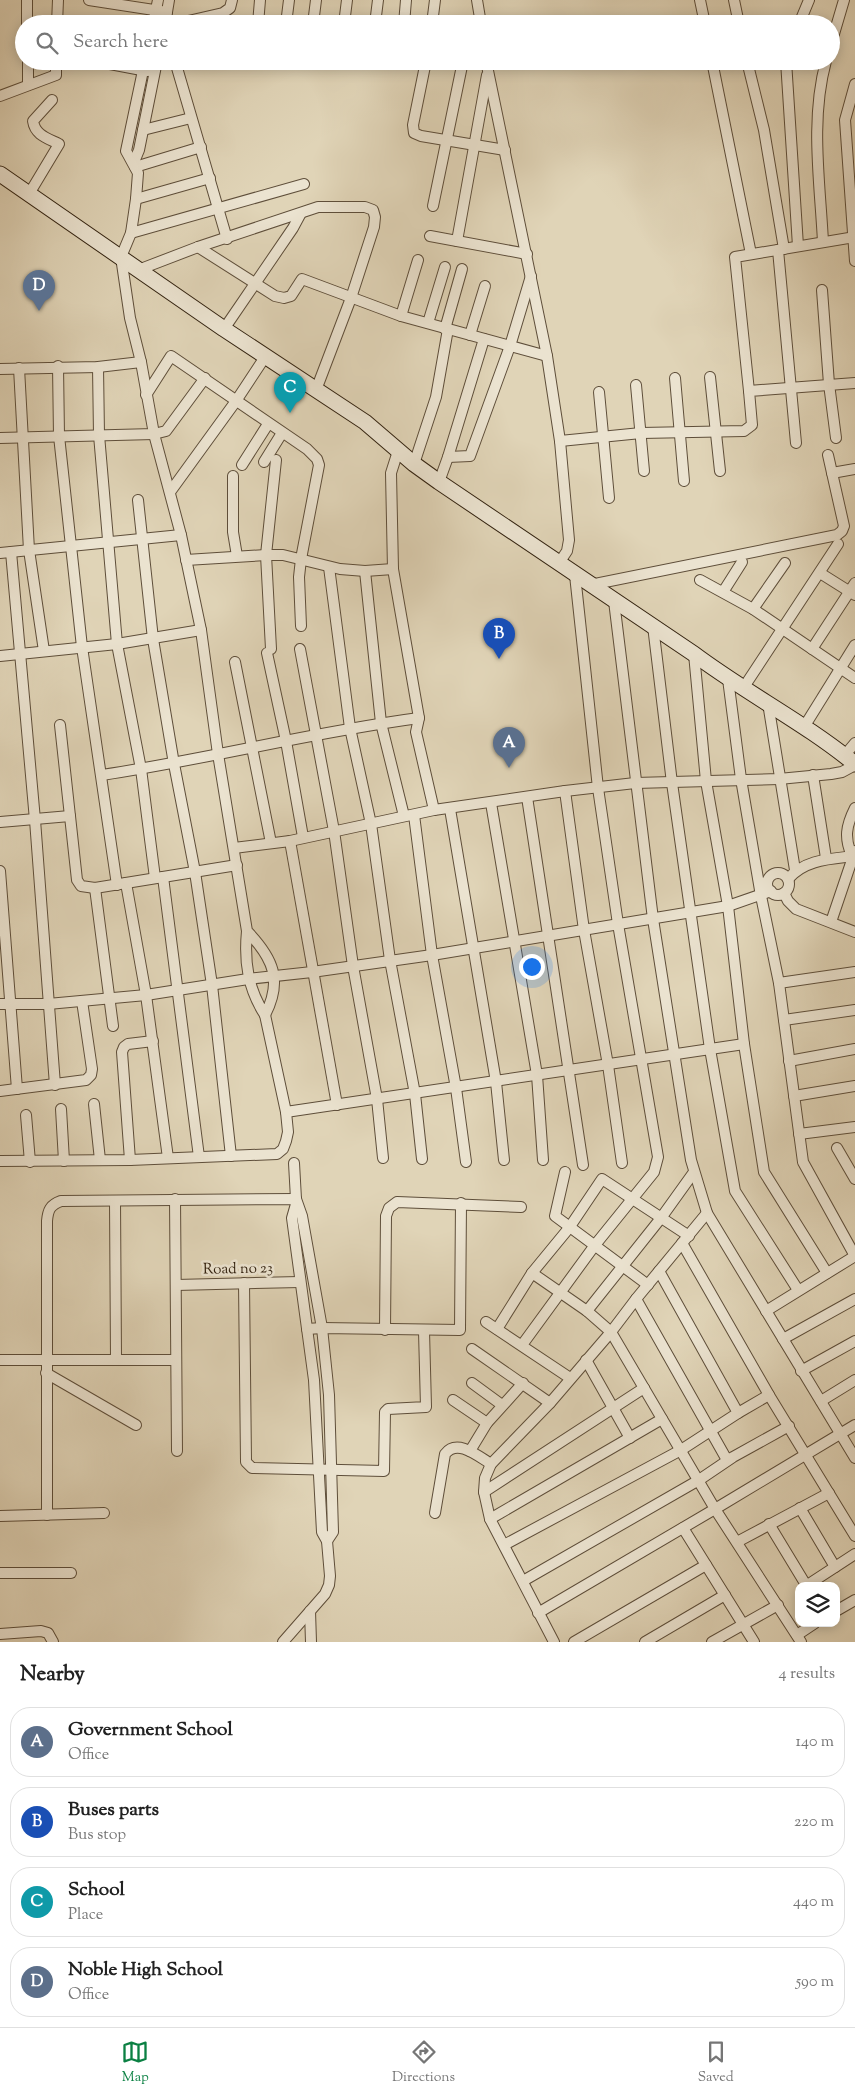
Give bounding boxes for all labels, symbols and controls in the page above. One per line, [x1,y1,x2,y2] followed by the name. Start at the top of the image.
[15,15,840,70] search box
[33,29,61,57] icon: search
[73,29,168,56] text: Search here
[23,270,55,311] pin: D
[274,372,306,413] pin: C
[483,618,515,659] pin: B
[493,727,525,768] pin: A
[519,954,545,980] your location
[203,1258,273,1281] street label: Road no 23
[795,1582,840,1627] map controls
[795,1582,840,1627] button: layers
[20,1660,85,1690] text: Nearby
[779,1663,835,1686] text: 4 results
[68,1717,233,1744] text: Government School
[31,1731,44,1754] text: A
[796,1731,834,1754] text: 140 m
[68,1744,109,1767] text: Office
[68,1797,159,1824] text: Buses parts
[32,1811,42,1834] text: B
[794,1811,834,1834] text: 220 m
[68,1824,126,1847] text: Bus stop
[68,1877,125,1904] text: School
[31,1891,43,1914] text: C
[793,1891,834,1914] text: 440 m
[68,1904,103,1927] text: Place
[68,1957,223,1984] text: Noble High School
[31,1971,43,1994] text: D
[796,1971,834,1994] text: 590 m
[68,1984,109,2007] text: Office
[121,2038,149,2088] tab: Map
[392,2038,455,2088] tab: Directions
[698,2038,734,2088] tab: Saved

